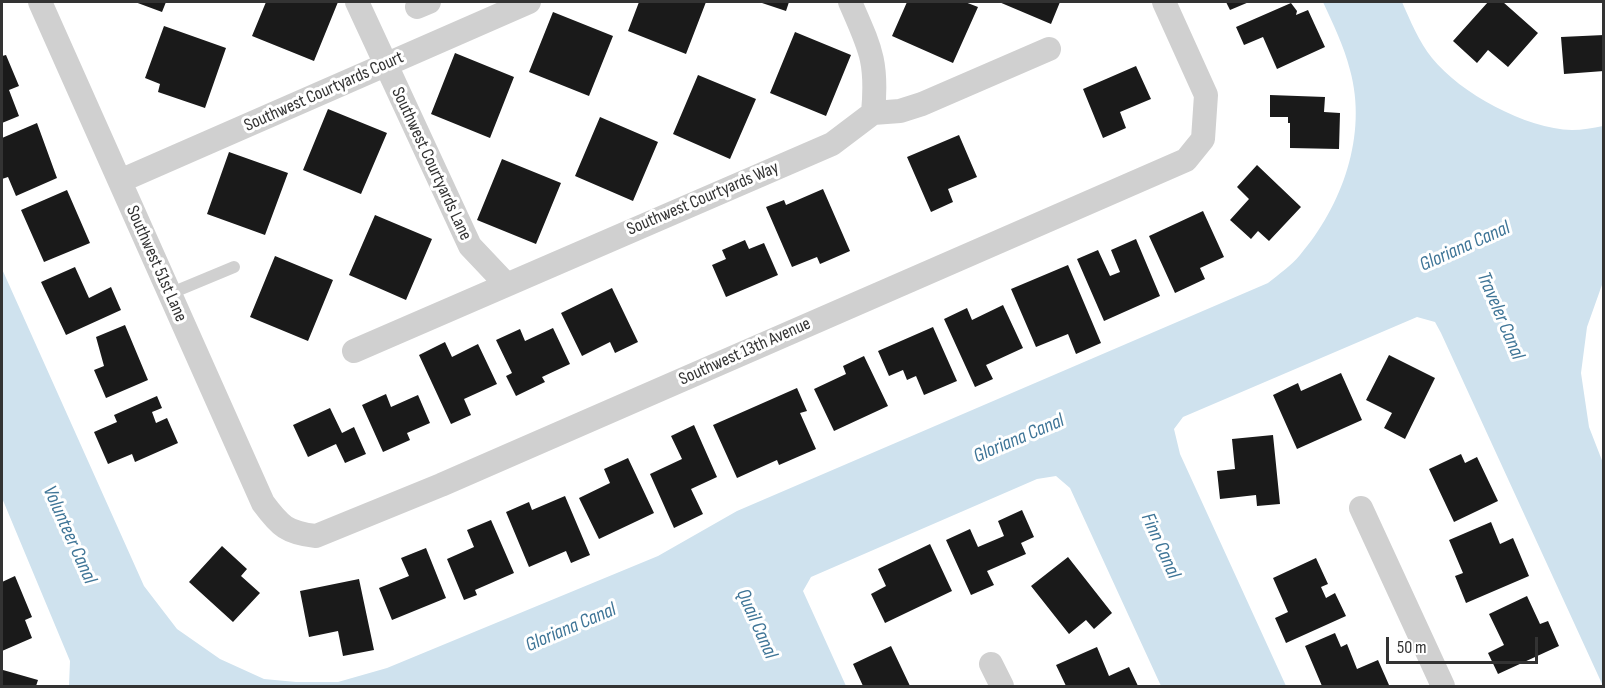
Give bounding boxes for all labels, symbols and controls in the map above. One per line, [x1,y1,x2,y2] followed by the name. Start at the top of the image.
[241,47,407,137] street label: Southwest Courtyards Court
[386,84,476,244] street label: Southwest Courtyards Lane
[624,157,782,241] street label: Southwest Courtyards Way
[121,203,191,325] street label: Southwest 51st Lane
[1416,216,1514,278] water label: Gloriana Canal
[1471,269,1529,363] water label: Traveler Canal
[676,313,814,391] street label: Southwest 13th Avenue
[970,409,1068,469] water label: Gloriana Canal
[37,482,101,588] water label: Volunteer Canal
[1135,510,1185,582] water label: Finn Canal
[730,585,782,663] water label: Quail Canal
[522,598,620,658] water label: Gloriana Canal
[1389,625,1540,663] scale bar
[1397,637,1427,658] text: 50 m

